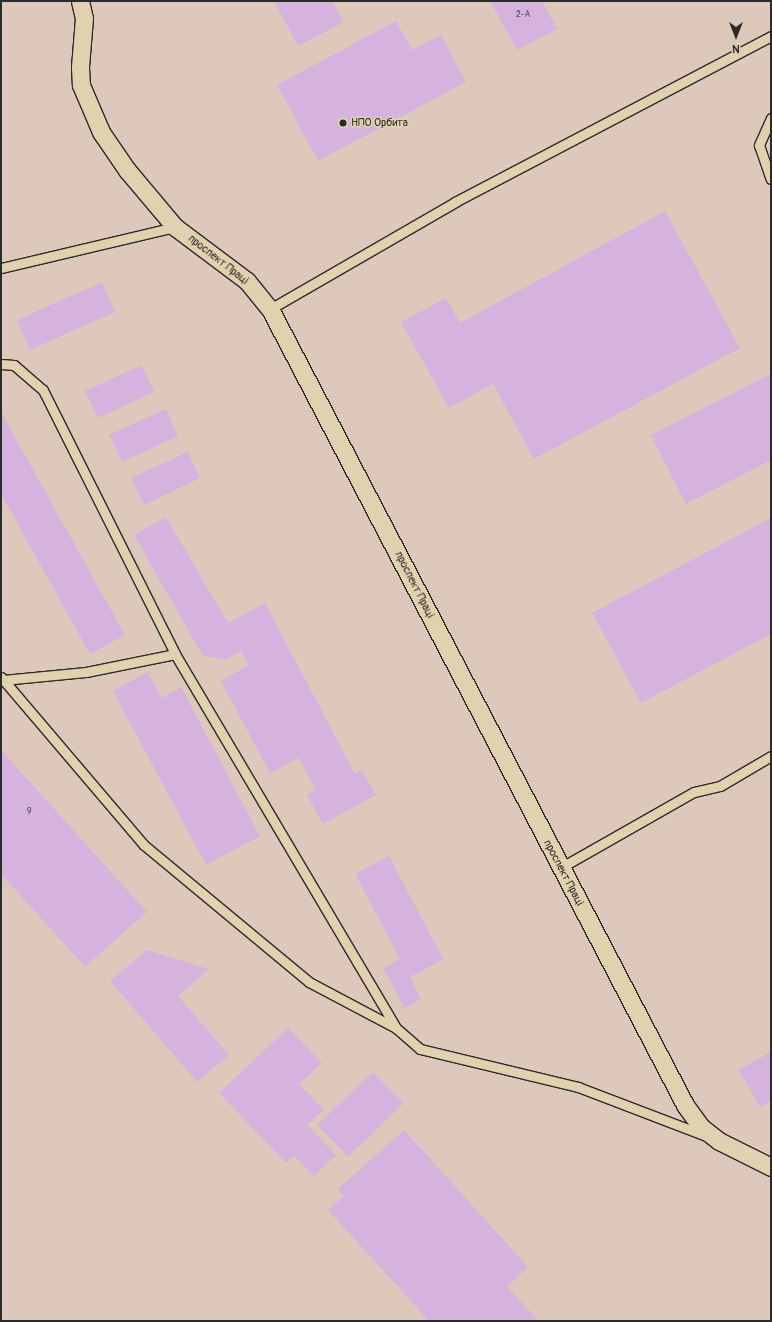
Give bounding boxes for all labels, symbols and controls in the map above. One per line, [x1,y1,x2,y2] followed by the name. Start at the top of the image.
[516,10,530,20] house number: 2-А
[716,16,756,56] north arrow
[732,42,740,55] text: N
[351,116,408,130] place label: НПО Орбита
[338,118,348,128] marker: НПО Орбита
[185,232,251,288] street label: проспект Праці
[392,550,436,620] street label: проспект Праці
[27,807,31,817] house number: 9
[540,838,586,908] street label: проспект Праці

